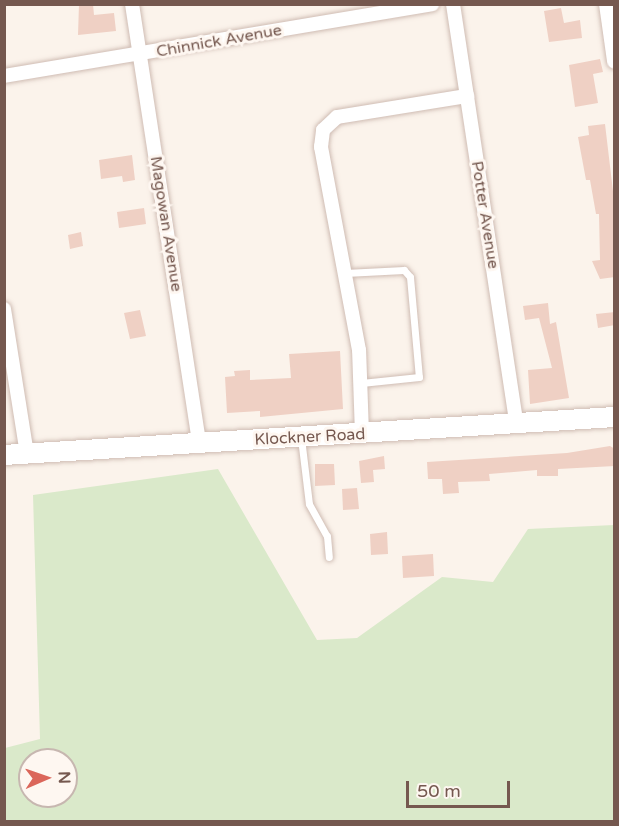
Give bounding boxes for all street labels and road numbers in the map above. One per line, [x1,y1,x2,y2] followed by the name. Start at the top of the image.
[155,21,283,61] street label: Chinnick Avenue
[146,155,186,293] street label: Magowan Avenue
[467,160,503,270] street label: Potter Avenue
[254,425,366,449] street label: Klockner Road

